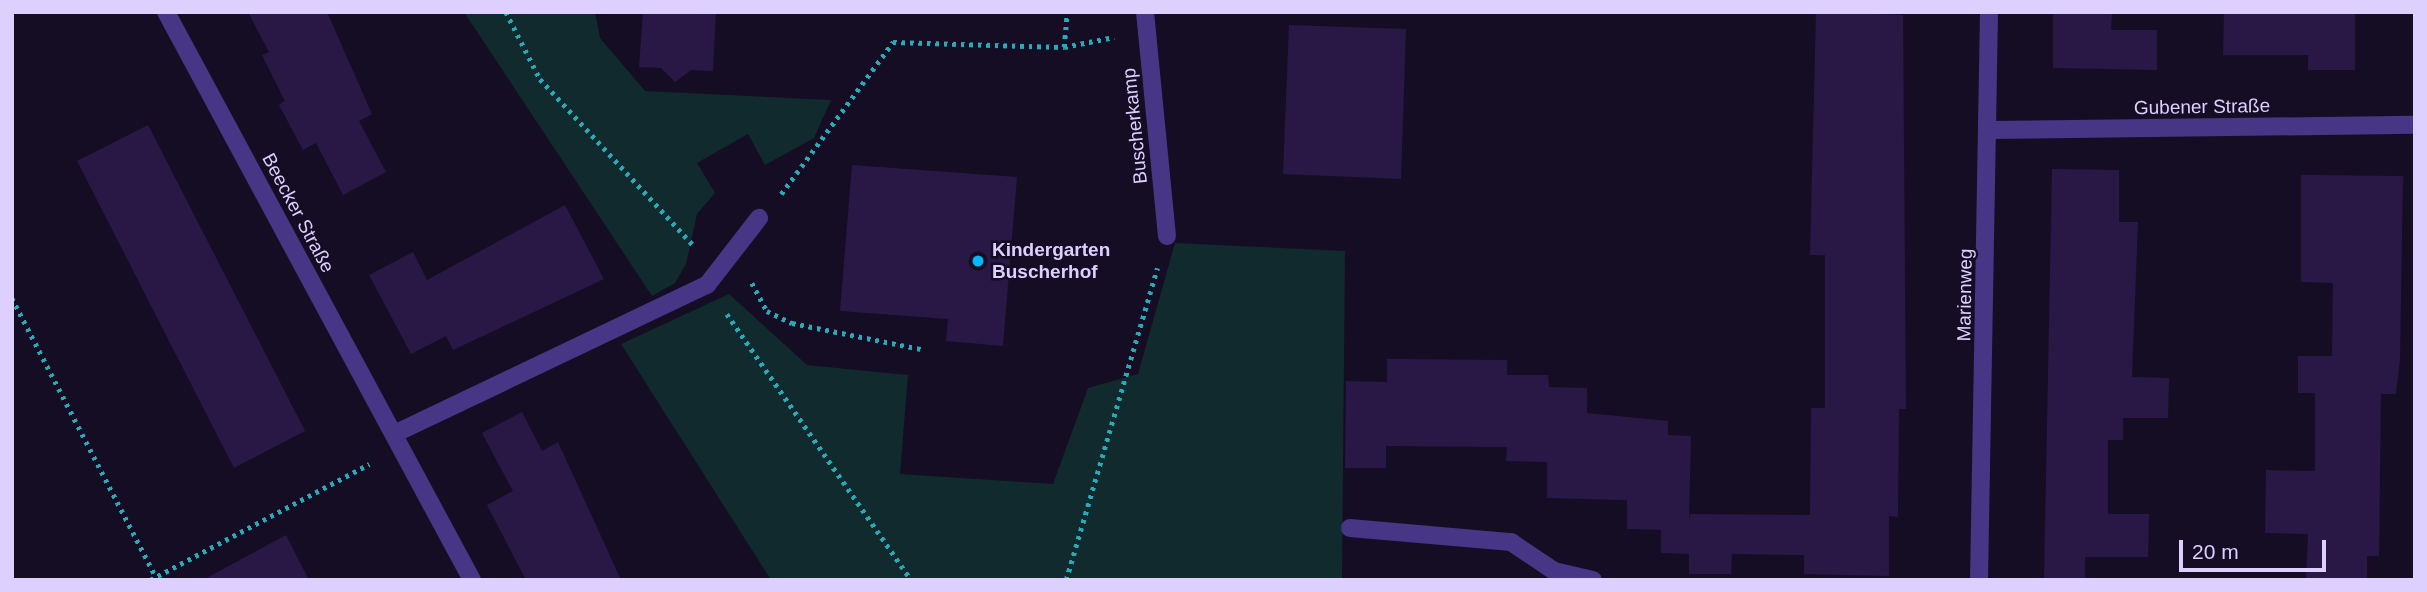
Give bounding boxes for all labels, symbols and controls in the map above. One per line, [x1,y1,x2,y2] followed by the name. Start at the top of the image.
[1118,67,1152,185] street label: Buscherkamp
[2134,94,2270,120] street label: Gubener Straße
[257,149,339,277] street label: Beecker Straße
[992,239,1110,283] place label: Kindergarten Buscherhof
[1953,248,1977,342] street label: Marienweg
[970,253,986,269] marker: Kindergarten Buscherhof
[2182,526,2329,570] scale bar
[2192,540,2239,563] text: 20 m

